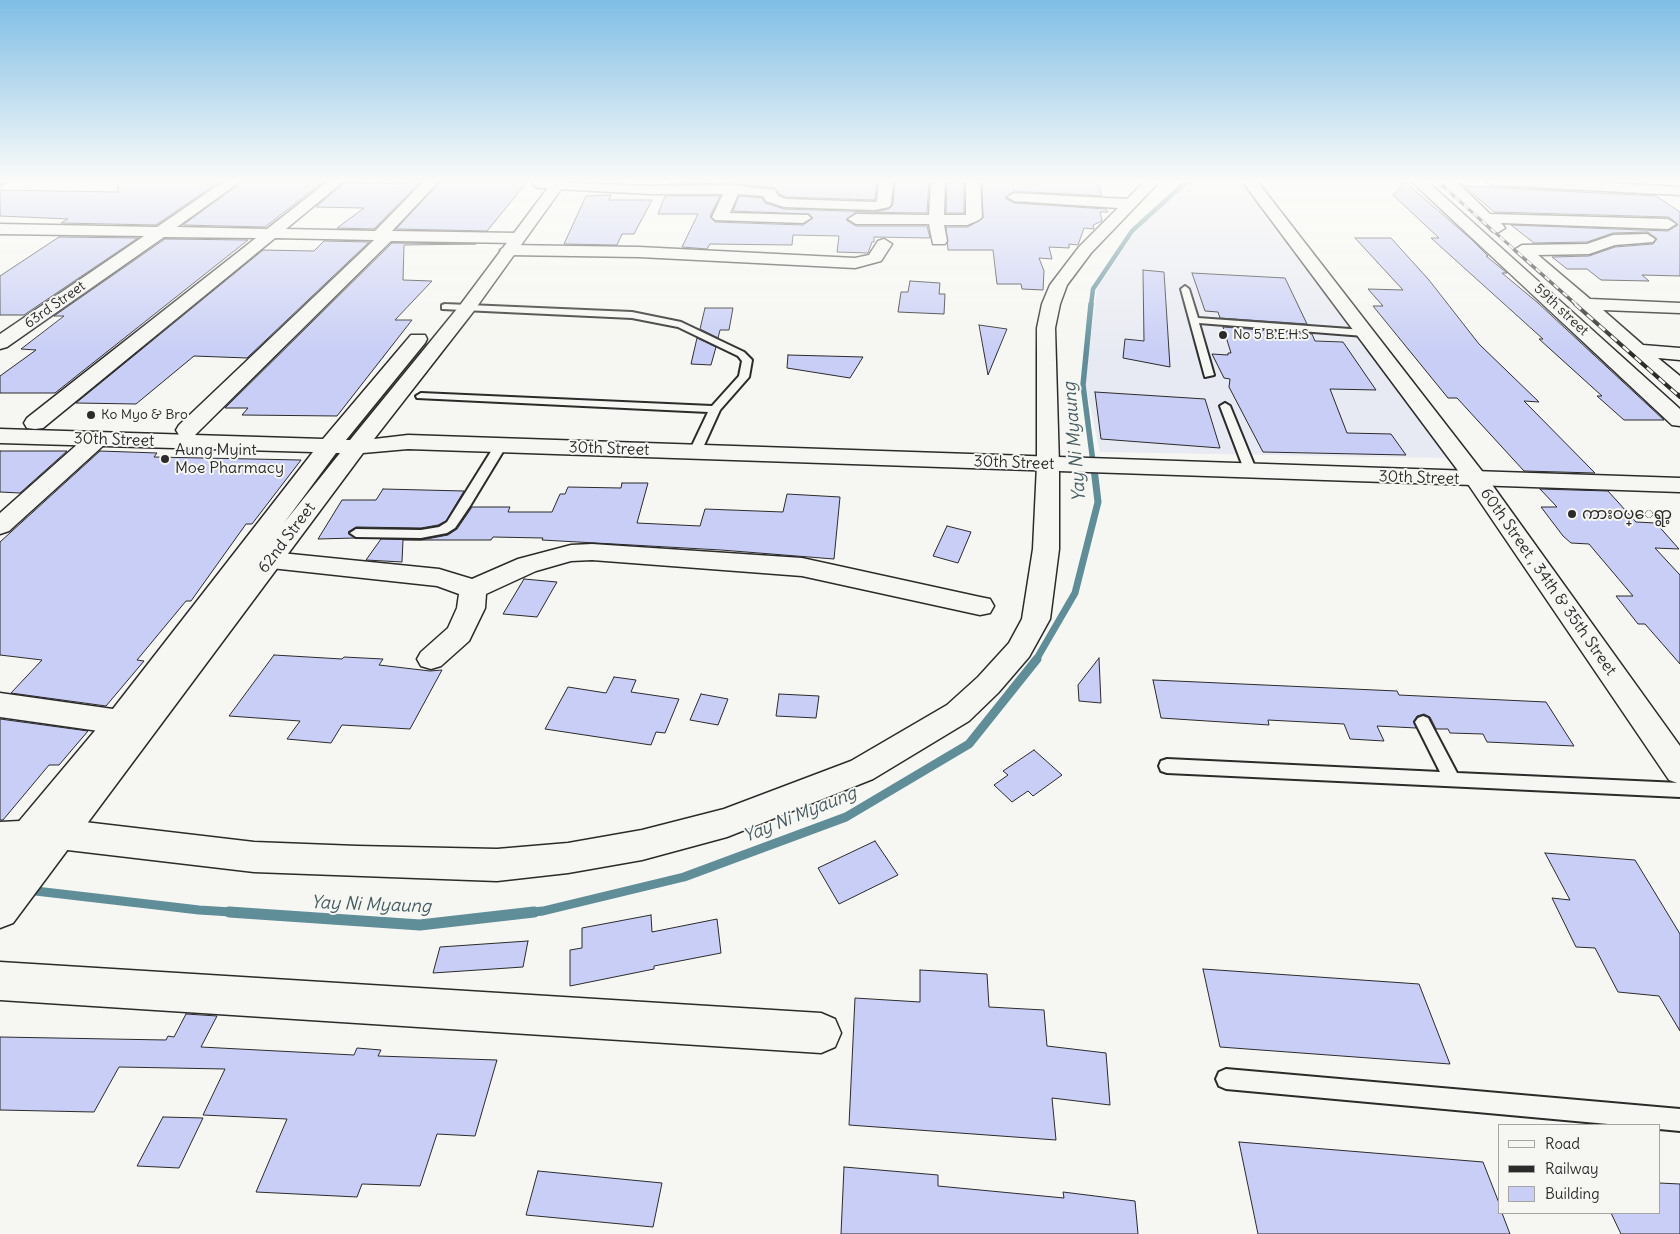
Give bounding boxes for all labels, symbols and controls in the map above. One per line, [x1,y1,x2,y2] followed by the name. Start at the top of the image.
[21,278,89,332] street label: 63rd Street
[1530,281,1592,339] street label: 59th street
[1233,327,1309,343] place label: No 5 B.E.H.S
[1217,329,1229,341] marker: No 5 B.E.H.S
[1059,381,1091,503] water label: Yay Ni Myaung
[101,407,188,423] place label: Ko Myo & Bro
[85,409,97,421] marker: Ko Myo & Bro
[73,429,155,451] street label: 30th Street
[568,438,650,460] street label: 30th Street
[175,440,284,478] place label: Aung Myint Moe Pharmacy
[973,452,1055,474] street label: 30th Street
[159,453,171,465] marker: Aung Myint Moe Pharmacy
[1378,467,1460,489] street label: 30th Street
[1476,485,1620,679] street label: 60th Street , 34th & 35th Street
[254,499,320,577] street label: 62nd Street
[1582,504,1672,524] place label: ကားဝပ္ေရွာ့
[1566,508,1578,520] marker: ကားဝပ္ေရွာ့
[740,783,860,847] water label: Yay Ni Myaung
[311,892,431,918] water label: Yay Ni Myaung
[1498,1124,1660,1214] legend
[1545,1134,1580,1153] text: Road
[1545,1159,1599,1178] text: Railway
[1545,1184,1600,1203] text: Building

